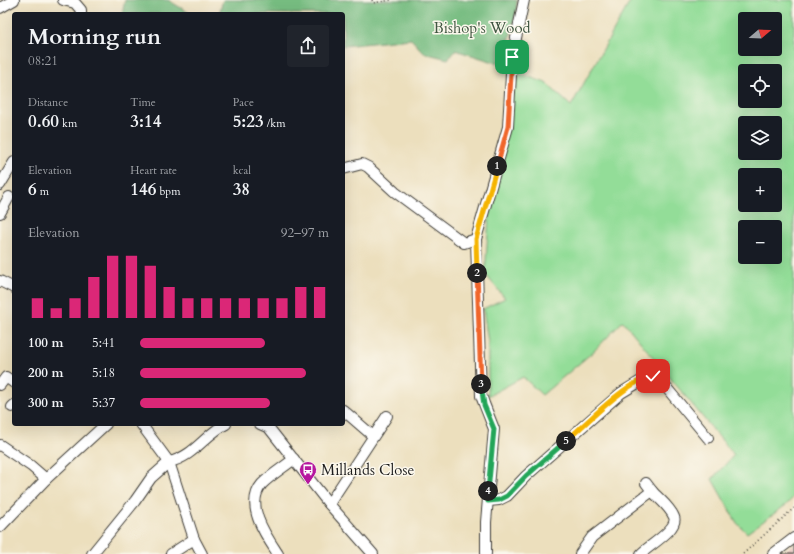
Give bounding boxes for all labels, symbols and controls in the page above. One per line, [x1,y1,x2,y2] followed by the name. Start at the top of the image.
[738,12,782,56] north arrow
[738,12,782,264] map controls
[434,18,530,38] park label: Bishop's Wood
[28,22,161,52] text: Morning run
[287,25,329,67] button: share
[495,40,529,74] pin
[501,46,523,68] icon: arrive
[28,52,58,70] text: 08:21
[738,64,782,108] button: locate
[28,95,68,110] text: Distance
[130,95,156,110] text: Time
[233,95,254,110] text: Pace
[28,110,59,133] text: 0.60
[130,110,161,133] text: 3:14
[233,110,264,133] text: 5:23
[59,116,77,131] text: km
[264,116,285,131] text: /km
[738,116,782,160] button: layers
[487,156,507,176] pin: 1
[494,158,500,173] text: 1
[28,163,72,178] text: Elevation
[130,163,177,178] text: Heart rate
[233,163,251,178] text: kcal
[738,168,782,212] button: +
[28,178,37,201] text: 6
[130,178,156,201] text: 146
[233,178,250,201] text: 38
[37,184,49,199] text: m
[156,184,180,199] text: bpm
[738,220,782,264] button: −
[28,224,80,242] text: Elevation
[281,224,329,242] text: 92–97 m
[467,263,487,283] pin: 2
[474,265,480,280] text: 2
[28,334,63,352] text: 100 m
[92,334,115,352] text: 5:41
[636,359,670,393] pin
[28,364,63,382] text: 200 m
[92,364,115,382] text: 5:18
[642,365,664,387] icon: check
[471,374,491,394] pin: 3
[478,376,484,391] text: 3
[28,394,63,412] text: 300 m
[92,394,115,412] text: 5:37
[556,431,576,451] pin: 5
[563,433,569,448] text: 5
[298,460,318,485] bus stop icon: Millands Close
[321,460,414,480] place label: Millands Close
[478,481,498,501] pin: 4
[485,483,491,498] text: 4

